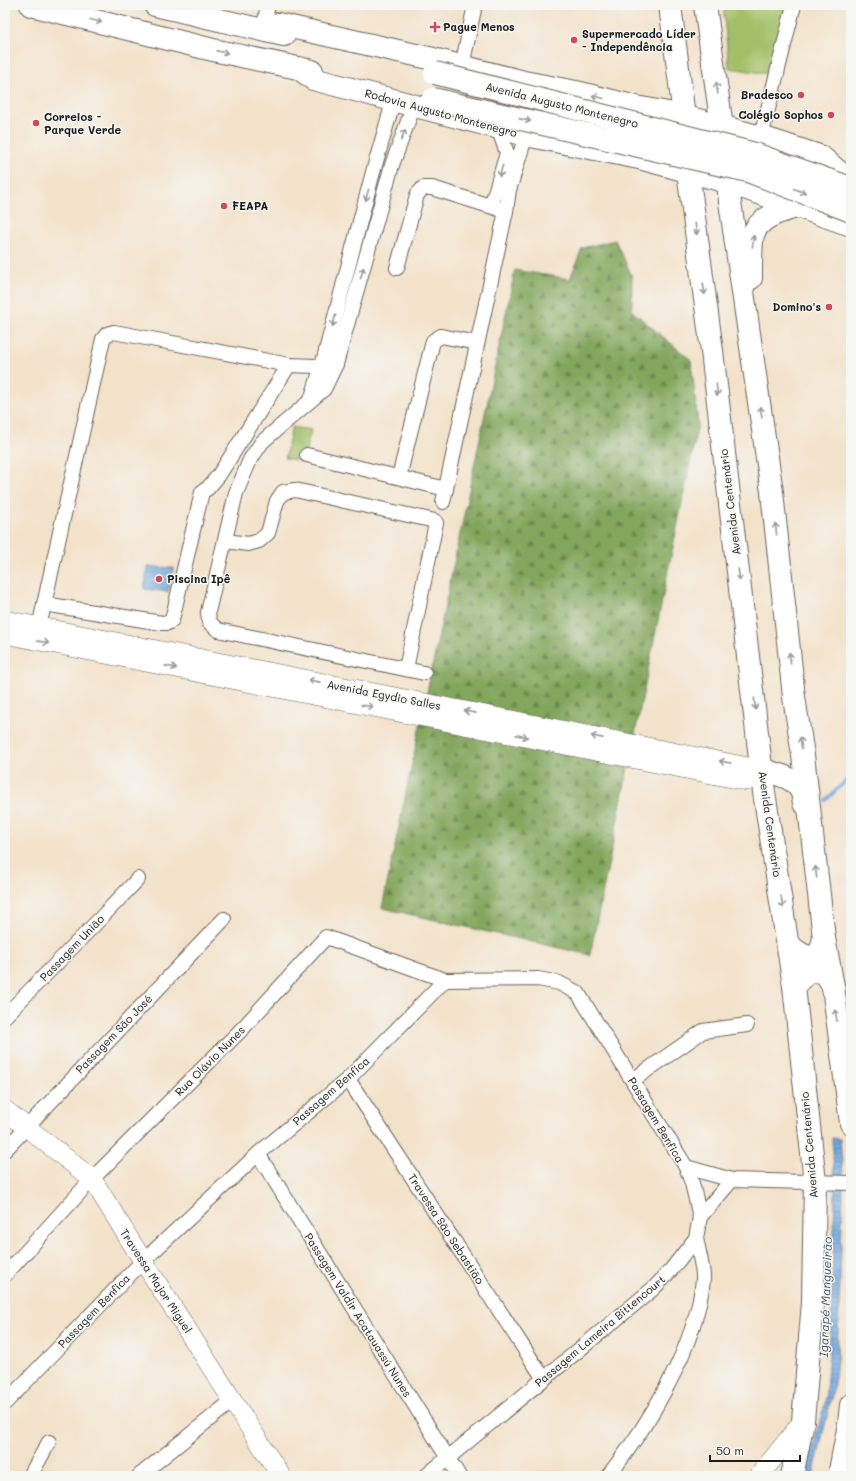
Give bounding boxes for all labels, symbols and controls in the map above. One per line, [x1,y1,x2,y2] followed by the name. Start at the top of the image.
[89,17,102,25] one-way arrow
[443,19,515,34] place label: Pague Menos
[430,22,440,32] marker: Pague Menos
[582,26,696,54] place label: Supermercado Líder - Independência
[569,35,579,45] marker: Supermercado Líder - Independência
[216,48,229,56] one-way arrow
[484,78,640,131] street label: Avenida Augusto Montenegro
[713,82,720,95] one-way arrow
[363,85,519,140] street label: Rodovia Augusto Montenegro
[741,87,793,102] place label: Bradesco
[796,90,806,100] marker: Bradesco
[592,93,605,101] one-way arrow
[738,107,823,122] place label: Colégio Sophos
[44,109,121,137] place label: Correios - Parque Verde
[826,110,836,120] marker: Colégio Sophos
[518,117,531,125] one-way arrow
[31,118,41,128] marker: Correios - Parque Verde
[399,129,407,141] one-way arrow
[497,165,504,178] one-way arrow
[363,188,370,201] one-way arrow
[793,188,805,195] one-way arrow
[232,198,268,213] place label: FEAPA
[219,201,229,211] marker: FEAPA
[692,222,700,235] one-way arrow
[750,234,757,247] one-way arrow
[359,267,366,280] one-way arrow
[700,282,708,295] one-way arrow
[773,299,821,314] place label: Domino's
[824,302,834,312] marker: Domino's
[330,314,337,327] one-way arrow
[713,383,721,396] one-way arrow
[757,406,765,419] one-way arrow
[715,448,743,556] street label: Avenida Centenário
[772,523,780,536] one-way arrow
[735,568,743,581] one-way arrow
[167,571,231,586] place label: Piscina Ipê
[154,574,164,584] marker: Piscina Ipê
[36,638,49,646] one-way arrow
[786,652,794,665] one-way arrow
[164,663,177,671] one-way arrow
[326,676,442,713] street label: Avenida Egydio Salles
[308,677,321,685] one-way arrow
[751,697,759,710] one-way arrow
[360,702,373,710] one-way arrow
[463,707,476,715] one-way arrow
[591,732,604,740] one-way arrow
[515,733,528,741] one-way arrow
[797,737,805,750] one-way arrow
[718,758,731,766] one-way arrow
[756,770,785,878] street label: Avenida Centenário
[812,866,820,879] one-way arrow
[778,895,786,908] one-way arrow
[36,911,107,984] street label: Passagem União
[72,991,155,1076] street label: Passagem São José
[832,1009,840,1022] one-way arrow
[171,1022,248,1099] street label: Rua Olávio Nunes
[289,1053,372,1128] street label: Passagem Benfica
[625,1074,688,1165] street label: Passagem Benfica
[796,1091,821,1199] street label: Avenida Centenário
[405,1171,488,1287] street label: Travessa São Sebastião
[117,1226,196,1336] street label: Travessa Major Miguel
[302,1230,415,1400] street label: Passagem Valdir Acatauassú Nunes
[815,1236,835,1358] water label: Igarapé Mangueirão
[54,1270,133,1351] street label: Passagem Benfica
[531,1271,668,1390] street label: Passagem Lameira Bittencourt
[710,1437,800,1463] scale bar
[716,1442,744,1458] text: 50 m

